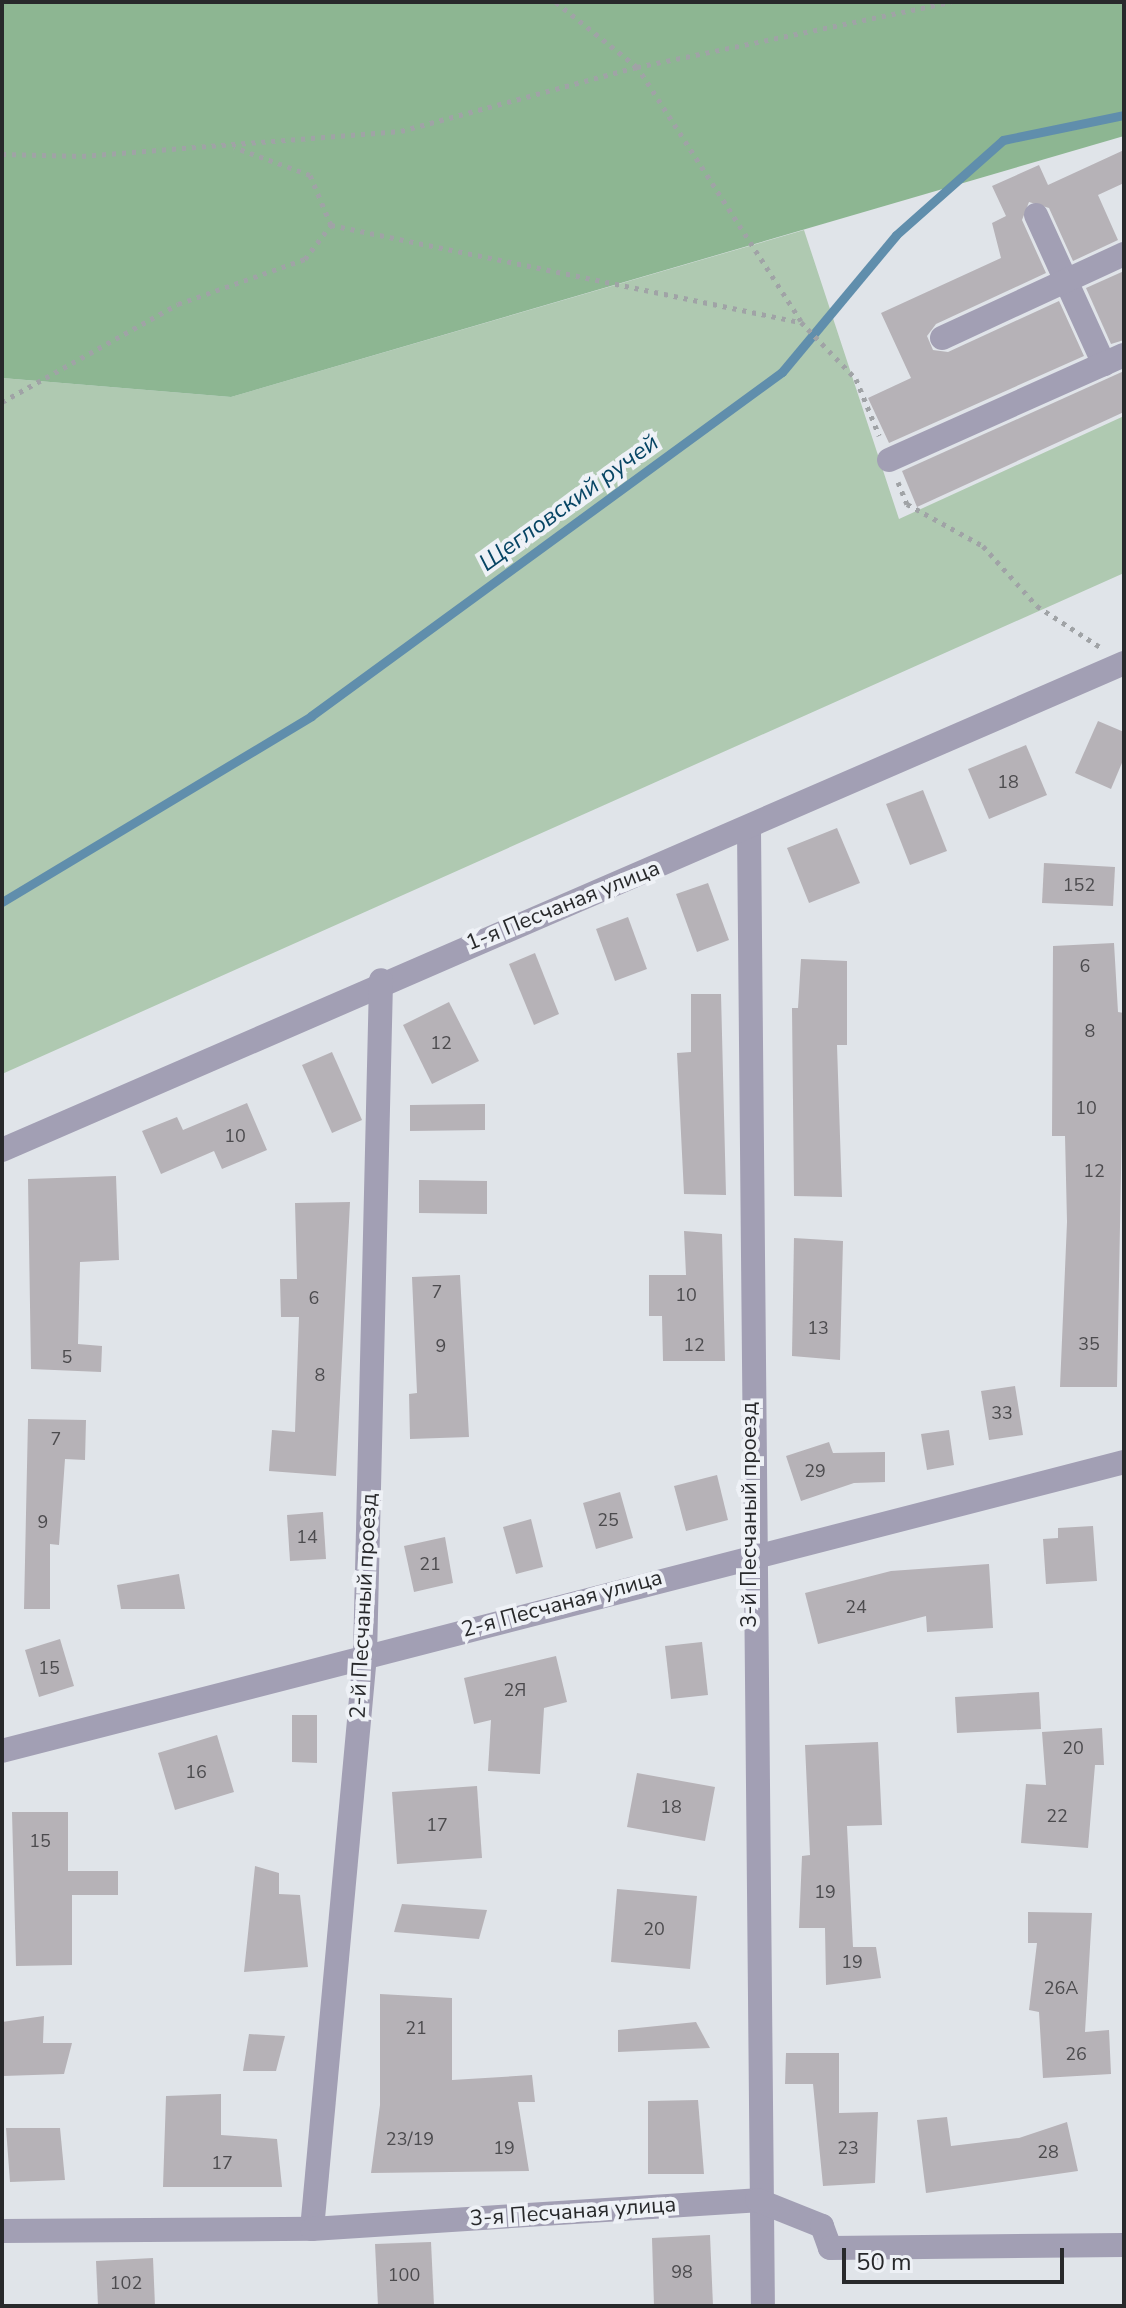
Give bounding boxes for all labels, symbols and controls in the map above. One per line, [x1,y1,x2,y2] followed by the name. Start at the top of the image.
[474,428,664,578] water label: Щегловский ручей
[997,771,1019,793] house number: 18
[462,855,664,957] street label: 1-я Песчаная улица
[1063,874,1095,896] house number: 152
[1080,955,1090,977] house number: 6
[1085,1020,1095,1042] house number: 8
[430,1032,452,1054] house number: 12
[1075,1097,1097,1119] house number: 10
[224,1125,246,1147] house number: 10
[1083,1160,1105,1182] house number: 12
[432,1281,442,1303] house number: 7
[675,1284,697,1306] house number: 10
[309,1287,319,1309] house number: 6
[807,1317,829,1339] house number: 13
[1078,1333,1100,1355] house number: 35
[683,1334,705,1356] house number: 12
[436,1335,446,1357] house number: 9
[62,1346,72,1368] house number: 5
[315,1364,325,1386] house number: 8
[737,1402,763,1628] street label: 3-й Песчаный проезд
[991,1402,1013,1424] house number: 33
[51,1428,61,1450] house number: 7
[804,1460,826,1482] house number: 29
[345,1493,383,1719] street label: 2-й Песчаный проезд
[597,1509,619,1531] house number: 25
[38,1511,48,1533] house number: 9
[296,1526,318,1548] house number: 14
[419,1553,441,1575] house number: 21
[459,1565,665,1643] street label: 2-я Песчаная улица
[845,1596,867,1618] house number: 24
[38,1657,60,1679] house number: 15
[504,1679,526,1701] house number: 2Я
[1062,1737,1084,1759] house number: 20
[185,1761,207,1783] house number: 16
[660,1796,682,1818] house number: 18
[1046,1805,1068,1827] house number: 22
[426,1814,448,1836] house number: 17
[29,1830,51,1852] house number: 15
[814,1881,836,1903] house number: 19
[643,1918,665,1940] house number: 20
[841,1951,863,1973] house number: 19
[1044,1977,1078,1999] house number: 26А
[405,2017,427,2039] house number: 21
[1065,2043,1087,2065] house number: 26
[386,2128,434,2150] house number: 23/19
[493,2137,515,2159] house number: 19
[837,2137,859,2159] house number: 23
[1037,2141,1059,2163] house number: 28
[211,2152,233,2174] house number: 17
[469,2192,677,2232] street label: 3-я Песчаная улица
[846,2232,1068,2282] scale bar
[856,2246,912,2278] text: 50 m
[671,2261,693,2283] house number: 98
[388,2264,420,2286] house number: 100
[110,2272,142,2294] house number: 102

